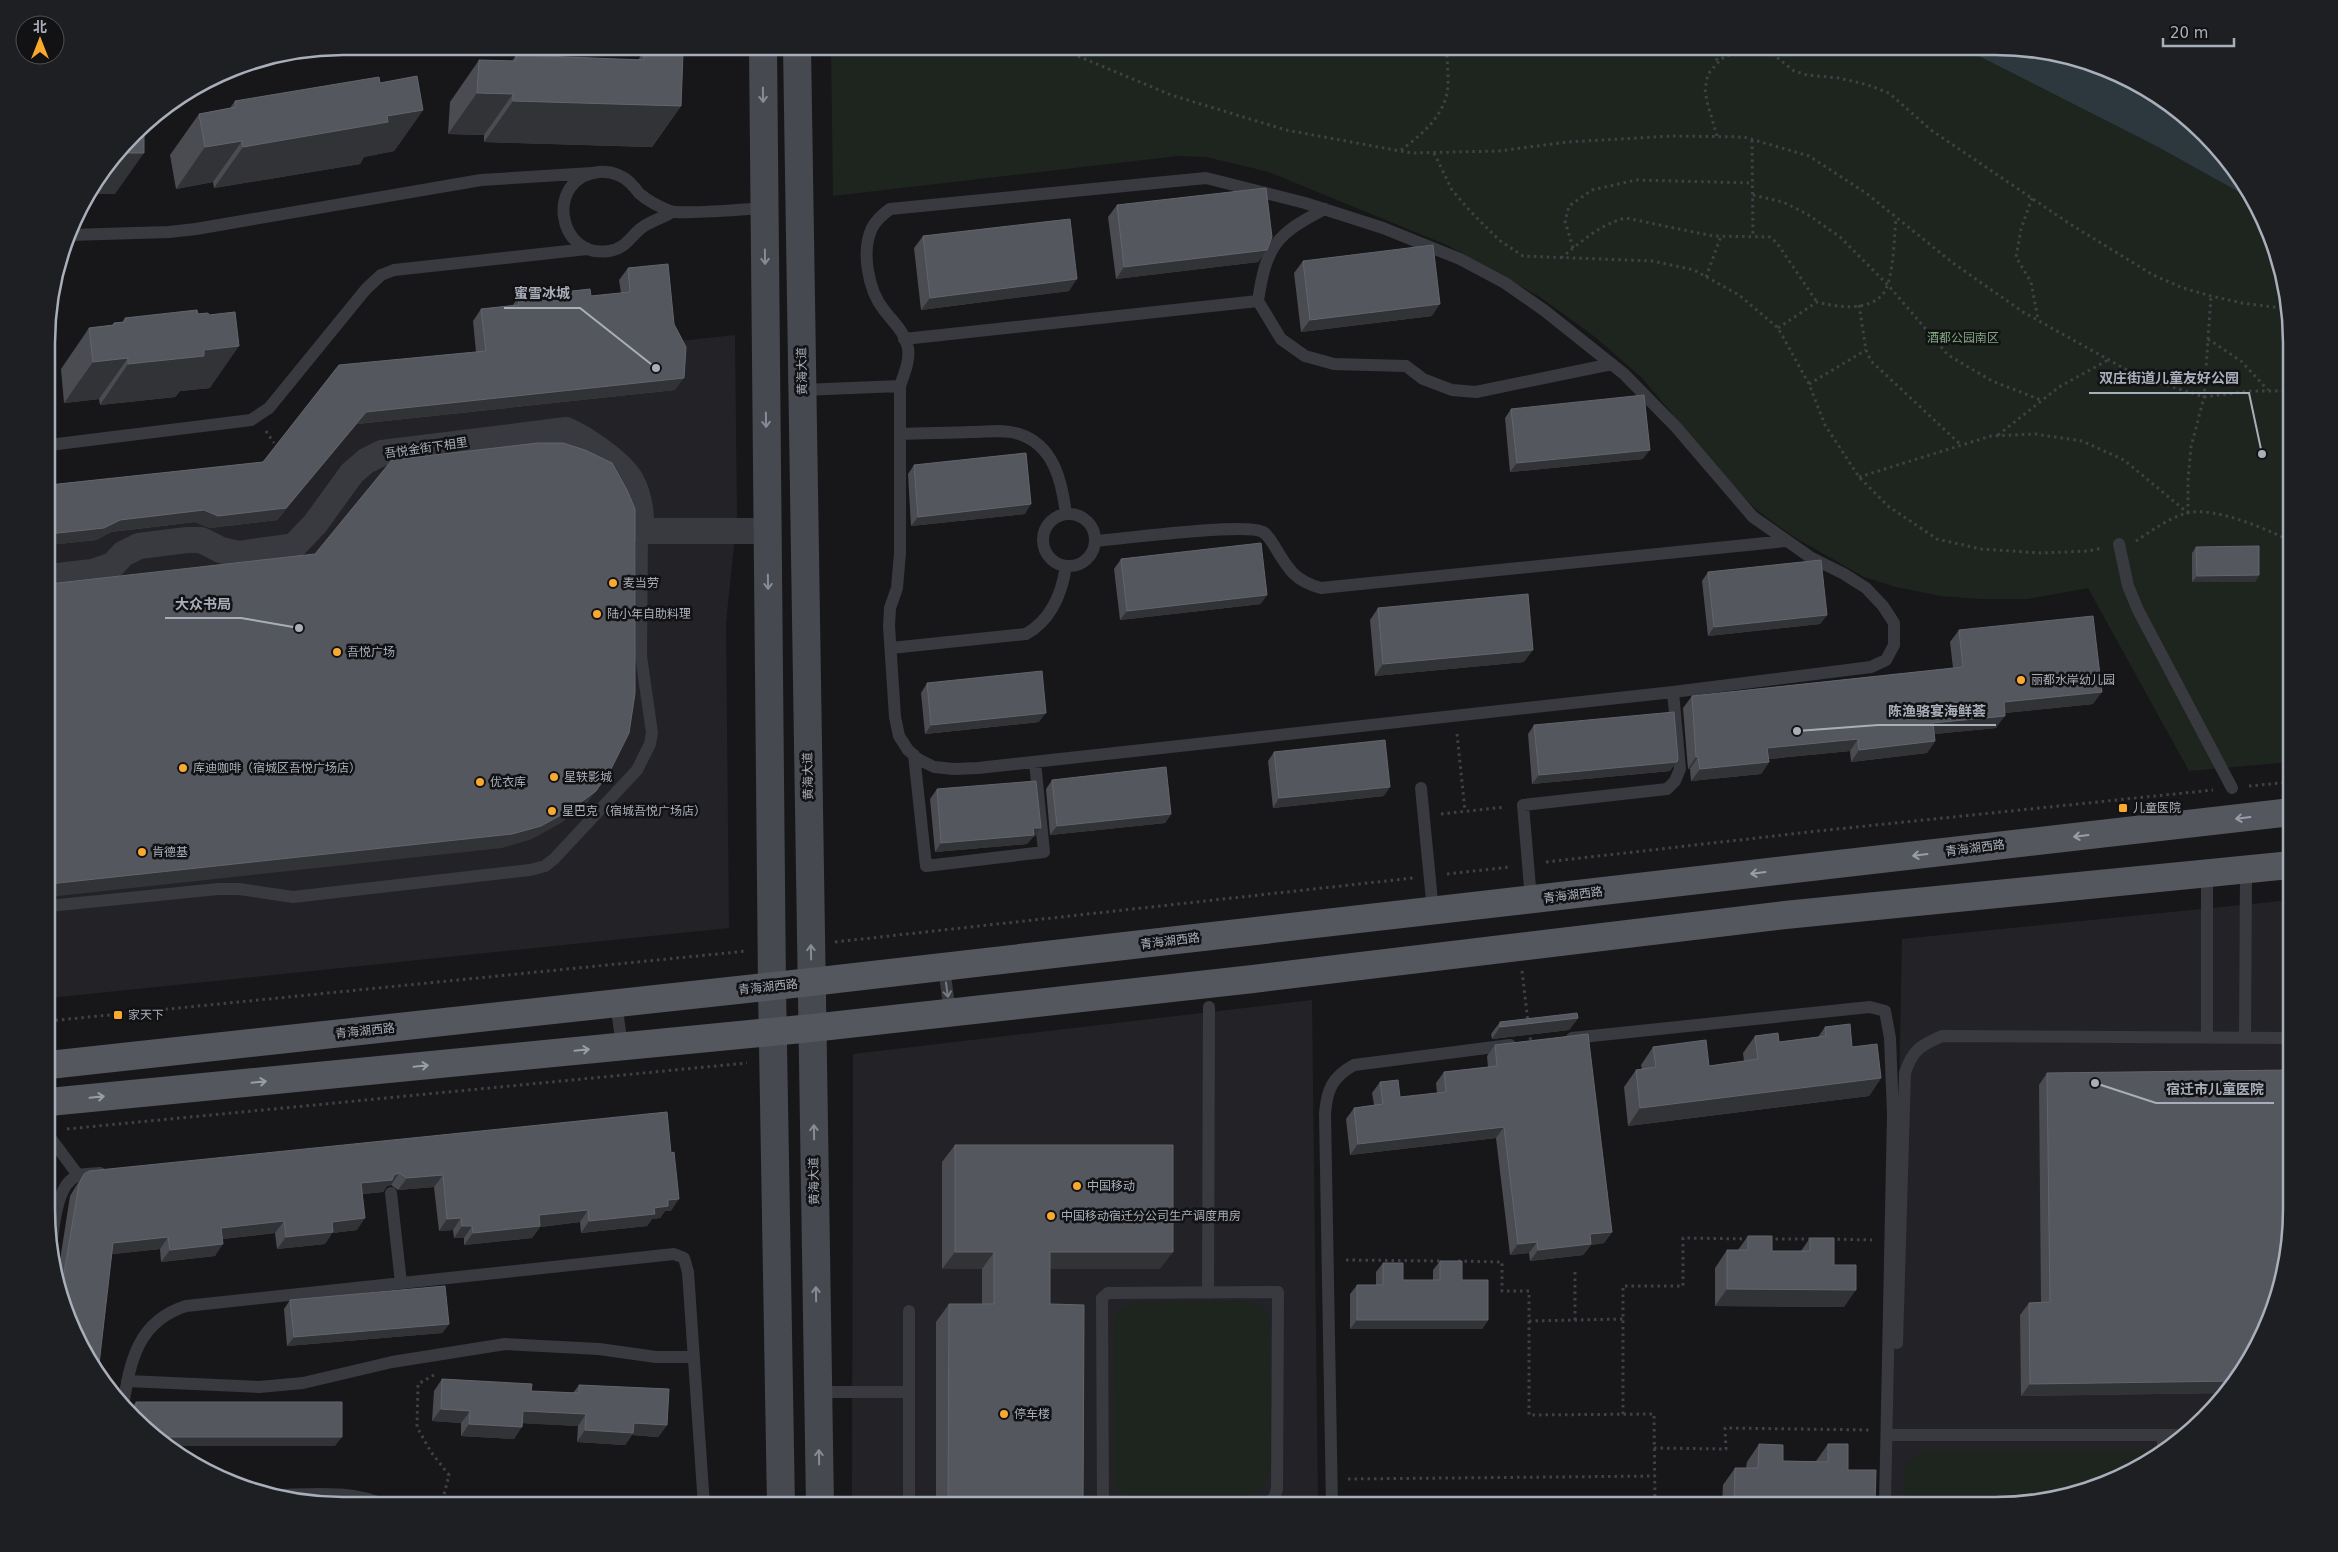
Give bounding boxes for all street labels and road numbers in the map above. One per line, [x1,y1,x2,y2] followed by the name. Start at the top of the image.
[795,347,809,395] street label: 黄海大道
[383,435,469,461] street label: 吾悦金街下相里
[801,752,815,800] street label: 黄海大道
[1944,837,2006,859] street label: 青海湖西路
[1542,884,1604,906] street label: 青海湖西路
[1139,930,1201,952] street label: 青海湖西路
[737,977,799,997] street label: 青海湖西路
[334,1021,396,1041] street label: 青海湖西路
[807,1157,821,1205] street label: 黄海大道

